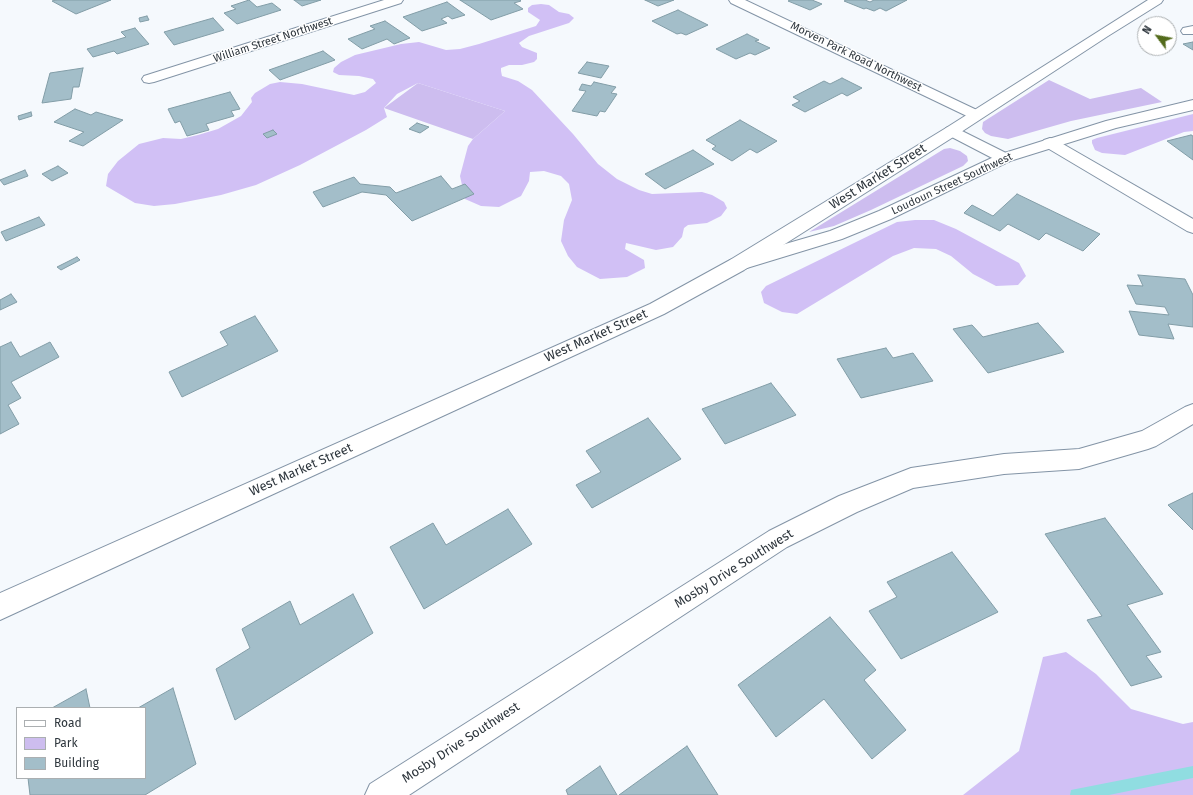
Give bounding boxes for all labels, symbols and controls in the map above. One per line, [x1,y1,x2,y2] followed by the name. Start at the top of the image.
[212,15,334,65] street label: William Street Northwest
[1137,16,1177,56] north arrow
[788,19,924,95] street label: Morven Park Road Northwest
[1140,23,1155,36] text: N
[827,141,929,213] street label: West Market Street
[889,150,1015,218] street label: Loudoun Street Southwest
[542,306,650,366] street label: West Market Street
[247,440,355,500] street label: West Market Street
[672,526,796,612] street label: Mosby Drive Southwest
[399,699,523,787] street label: Mosby Drive Southwest
[16,707,146,779] legend
[54,716,82,730] text: Road
[54,736,78,750] text: Park
[54,756,99,770] text: Building

